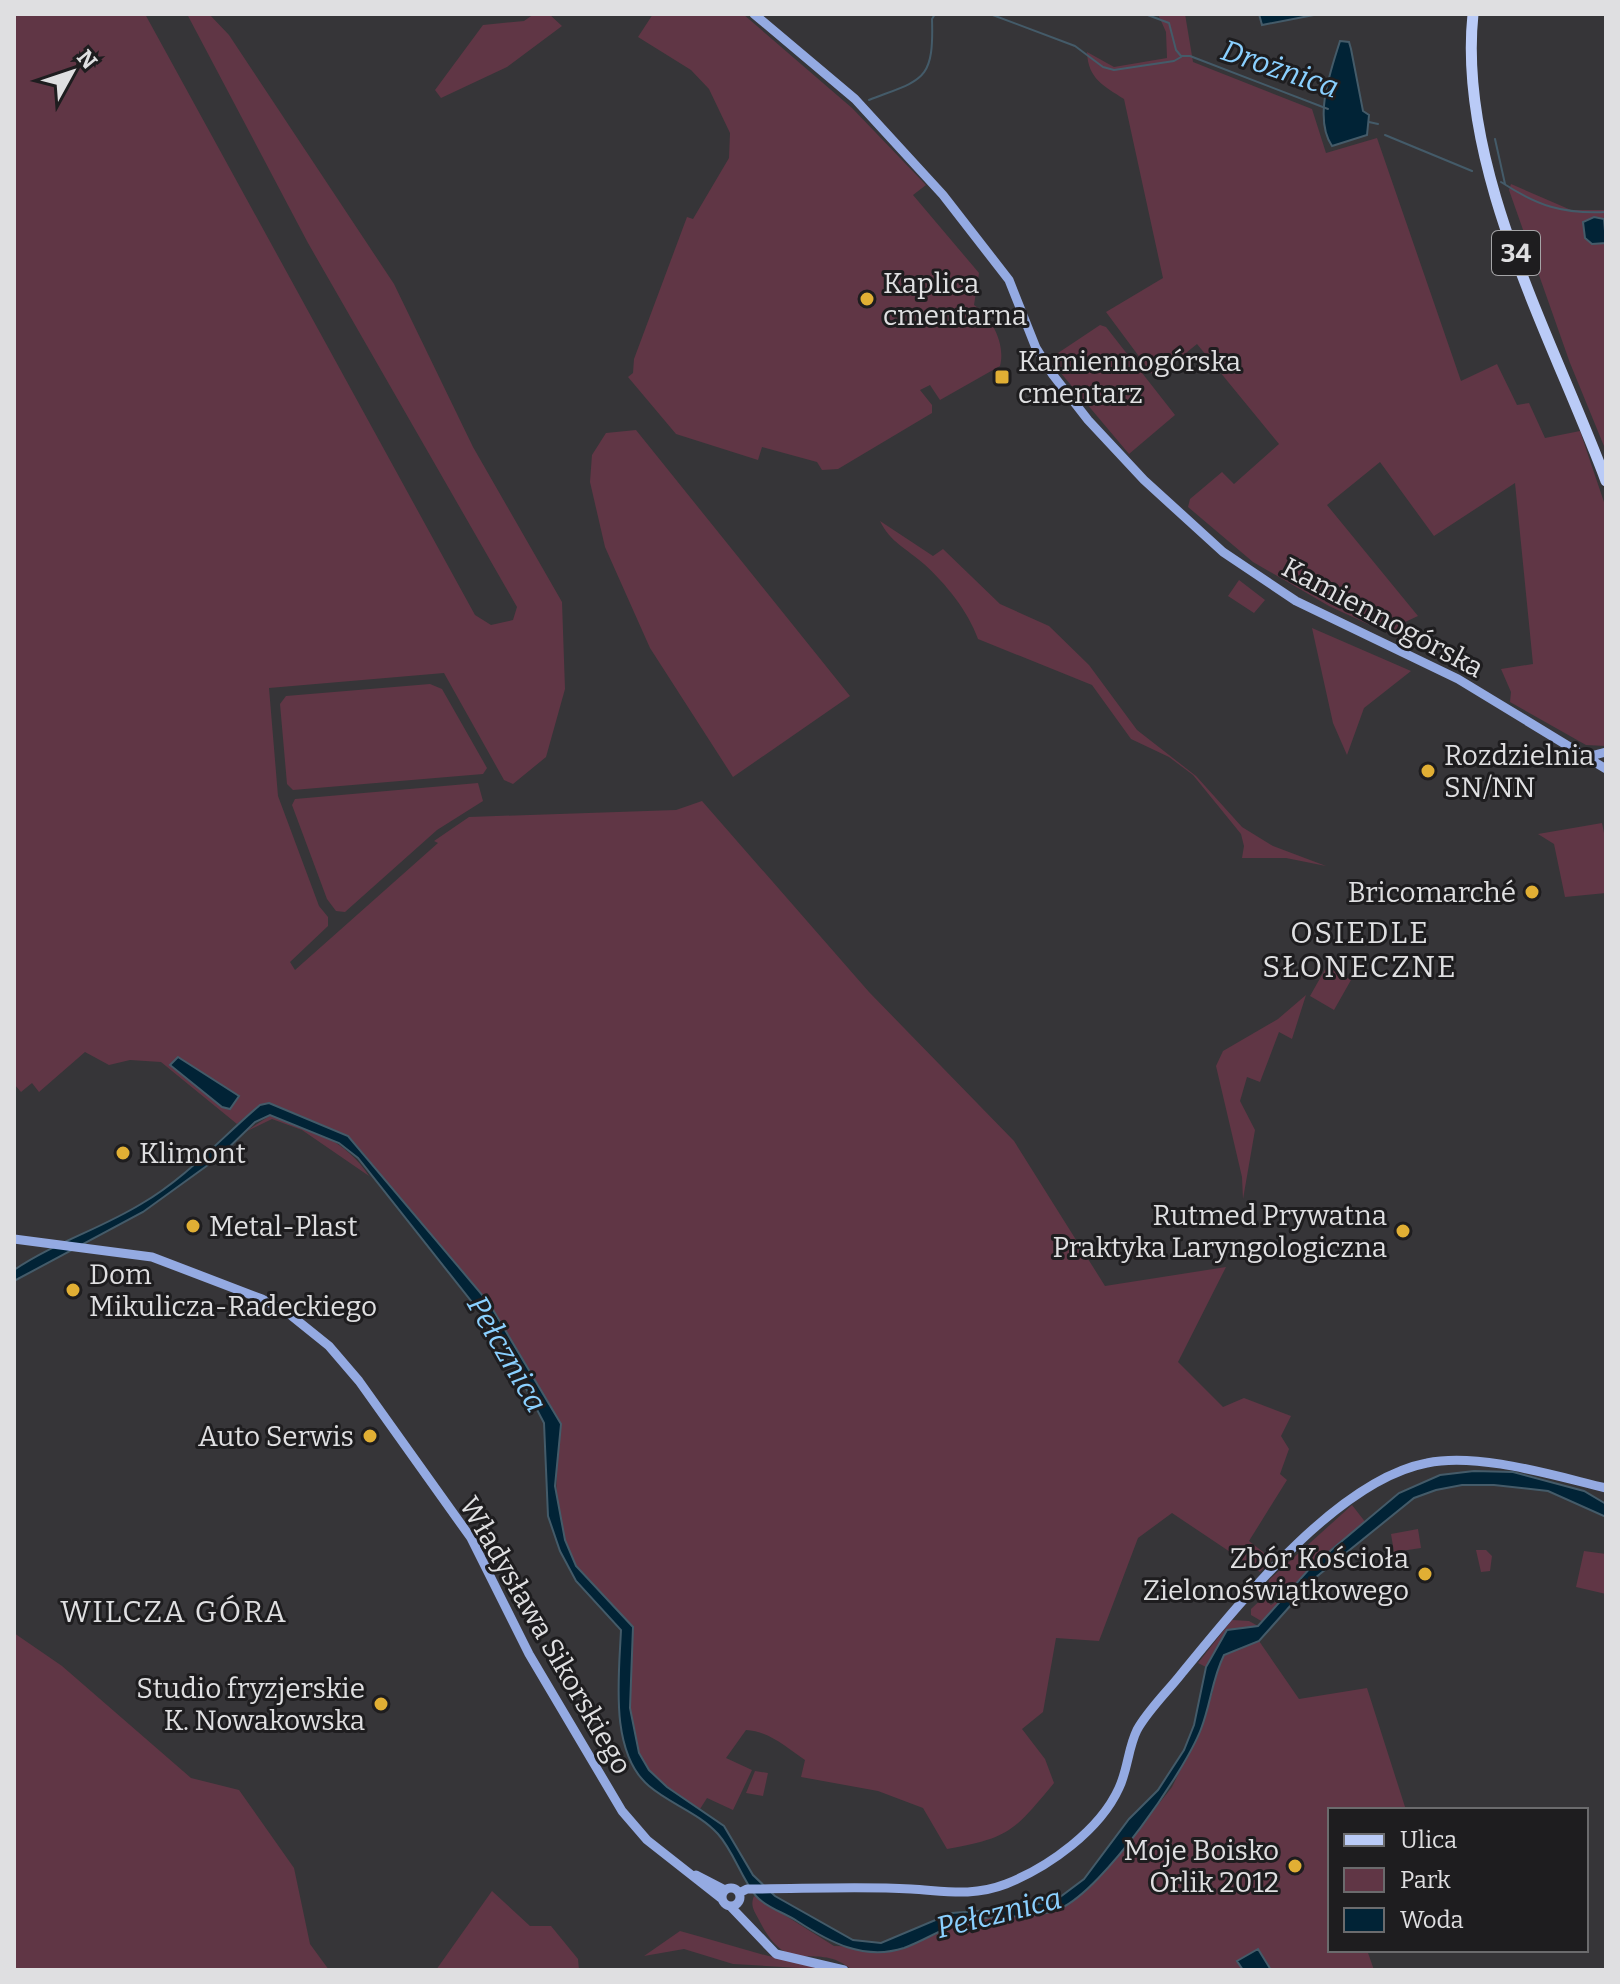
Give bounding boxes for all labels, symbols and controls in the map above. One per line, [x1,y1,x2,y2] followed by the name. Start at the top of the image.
[32,32,112,112] north arrow
[1217,32,1343,106] water label: Drożnica
[71,44,103,75] text: N
[1492,231,1540,275] road number: 34
[883,267,1027,332] place label: Kaplica cmentarna
[858,290,876,308] marker: Kaplica cmentarna
[1018,345,1241,410] place label: Kamiennogórska cmentarz
[993,368,1011,386] marker: Kamiennogórska cmentarz
[1277,551,1489,684] street label: Kamiennogórska
[1444,739,1594,804] place label: Rozdzielnia SN/NN
[1419,762,1437,780] marker: Rozdzielnia SN/NN
[1348,876,1516,909] place label: Bricomarché
[1523,883,1541,901] marker: Bricomarché
[1262,915,1458,985] district label: OSIEDLE SŁONECZNE
[139,1137,246,1170] place label: Klimont
[114,1144,132,1162] marker: Klimont
[1052,1199,1387,1264] place label: Rutmed Prywatna Praktyka Laryngologiczna
[209,1210,358,1243] place label: Metal-Plast
[184,1217,202,1235] marker: Metal-Plast
[1394,1222,1412,1240] marker: Rutmed Prywatna Praktyka Laryngologiczna
[89,1258,377,1323] place label: Dom Mikulicza-Radeckiego
[64,1281,82,1299] marker: Dom Mikulicza-Radeckiego
[459,1290,555,1418] water label: Pełcznica
[198,1420,354,1453] place label: Auto Serwis
[361,1427,379,1445] marker: Auto Serwis
[453,1491,639,1780] street label: Władysława Sikorskiego
[1143,1542,1409,1607] place label: Zbór Kościoła Zielonoświątkowego
[1416,1565,1434,1583] marker: Zbór Kościoła Zielonoświątkowego
[60,1594,288,1630] district label: WILCZA GÓRA
[136,1672,365,1737] place label: Studio fryzjerskie K. Nowakowska
[372,1695,390,1713] marker: Studio fryzjerskie K. Nowakowska
[1328,1808,1588,1952] legend
[1400,1826,1457,1854] text: Ulica
[1123,1834,1279,1899] place label: Moje Boisko Orlik 2012
[1286,1857,1304,1875] marker: Moje Boisko Orlik 2012
[1400,1866,1451,1894] text: Park
[933,1880,1065,1946] water label: Pełcznica
[1400,1906,1464,1934] text: Woda

